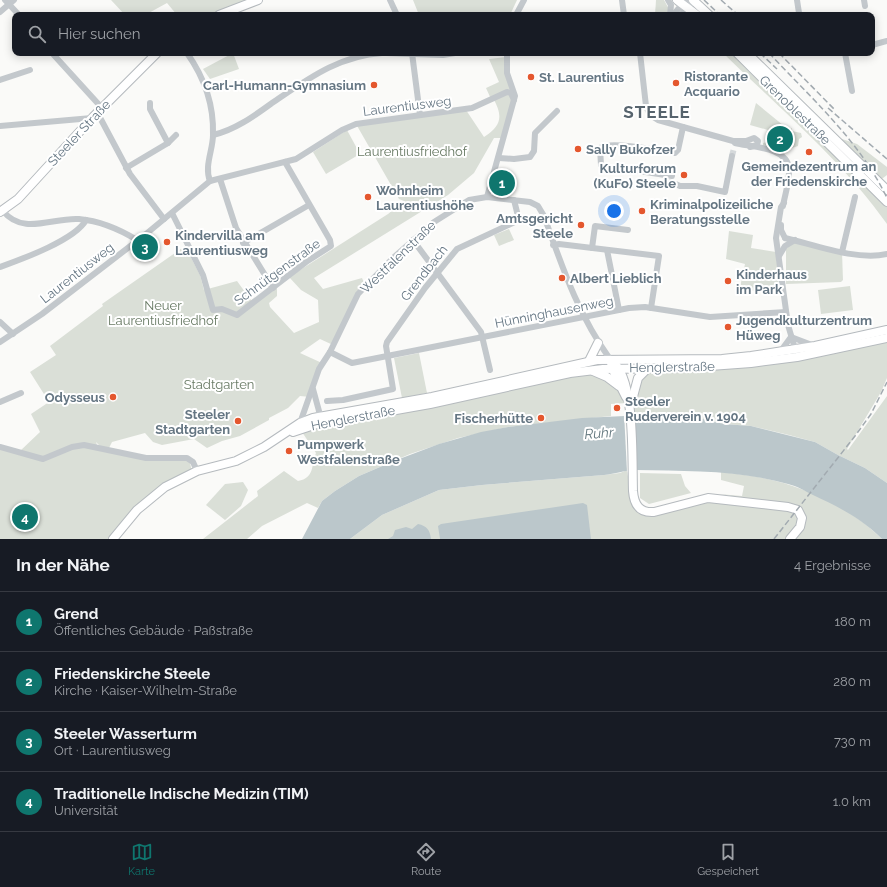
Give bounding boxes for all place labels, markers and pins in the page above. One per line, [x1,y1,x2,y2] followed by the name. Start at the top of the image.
[684,69,748,99] place label: Ristorante Acquario
[539,70,625,85] place label: St. Laurentius
[526,72,536,82] marker: St. Laurentius
[203,78,366,93] place label: Carl-Humann-Gymnasium
[671,78,681,88] marker: Ristorante Acquario
[369,80,379,90] marker: Carl-Humann-Gymnasium
[767,124,793,154] pin: 2
[586,142,675,157] place label: Sally Bukofzer
[573,144,583,154] marker: Sally Bukofzer
[804,147,814,157] marker: Gemeindezentrum an der Friedenskirche
[742,159,877,189] place label: Gemeindezentrum an der Friedenskirche
[593,161,676,191] place label: Kulturforum (KuFo) Steele
[489,168,515,198] pin: 1
[679,170,689,180] marker: Kulturforum (KuFo) Steele
[376,183,474,213] place label: Wohnheim Laurentiushöhe
[363,192,373,202] marker: Wohnheim Laurentiushöhe
[650,197,773,227] place label: Kriminalpolizeiliche Beratungsstelle
[637,206,647,216] marker: Kriminalpolizeiliche Beratungsstelle
[496,211,573,241] place label: Amtsgericht Steele
[576,220,586,230] marker: Amtsgericht Steele
[175,228,268,258] place label: Kindervilla am Laurentiusweg
[132,232,158,262] pin: 3
[162,237,172,247] marker: Kindervilla am Laurentiusweg
[736,267,807,297] place label: Kinderhaus im Park
[570,271,662,286] place label: Albert Lieblich
[557,273,567,283] marker: Albert Lieblich
[723,276,733,286] marker: Kinderhaus im Park
[736,313,872,343] place label: Jugendkulturzentrum Hüweg
[723,322,733,332] marker: Jugendkulturzentrum Hüweg
[45,390,106,405] place label: Odysseus
[108,392,118,402] marker: Odysseus
[625,394,746,424] place label: Steeler Ruderverein v. 1904
[612,403,622,413] marker: Steeler Ruderverein v. 1904
[155,407,230,437] place label: Steeler Stadtgarten
[454,411,533,426] place label: Fischerhütte
[536,413,546,423] marker: Fischerhütte
[233,416,243,426] marker: Steeler Stadtgarten
[297,437,400,467] place label: Pumpwerk Westfalenstraße
[284,446,294,456] marker: Pumpwerk Westfalenstraße
[12,502,38,532] pin: 4

